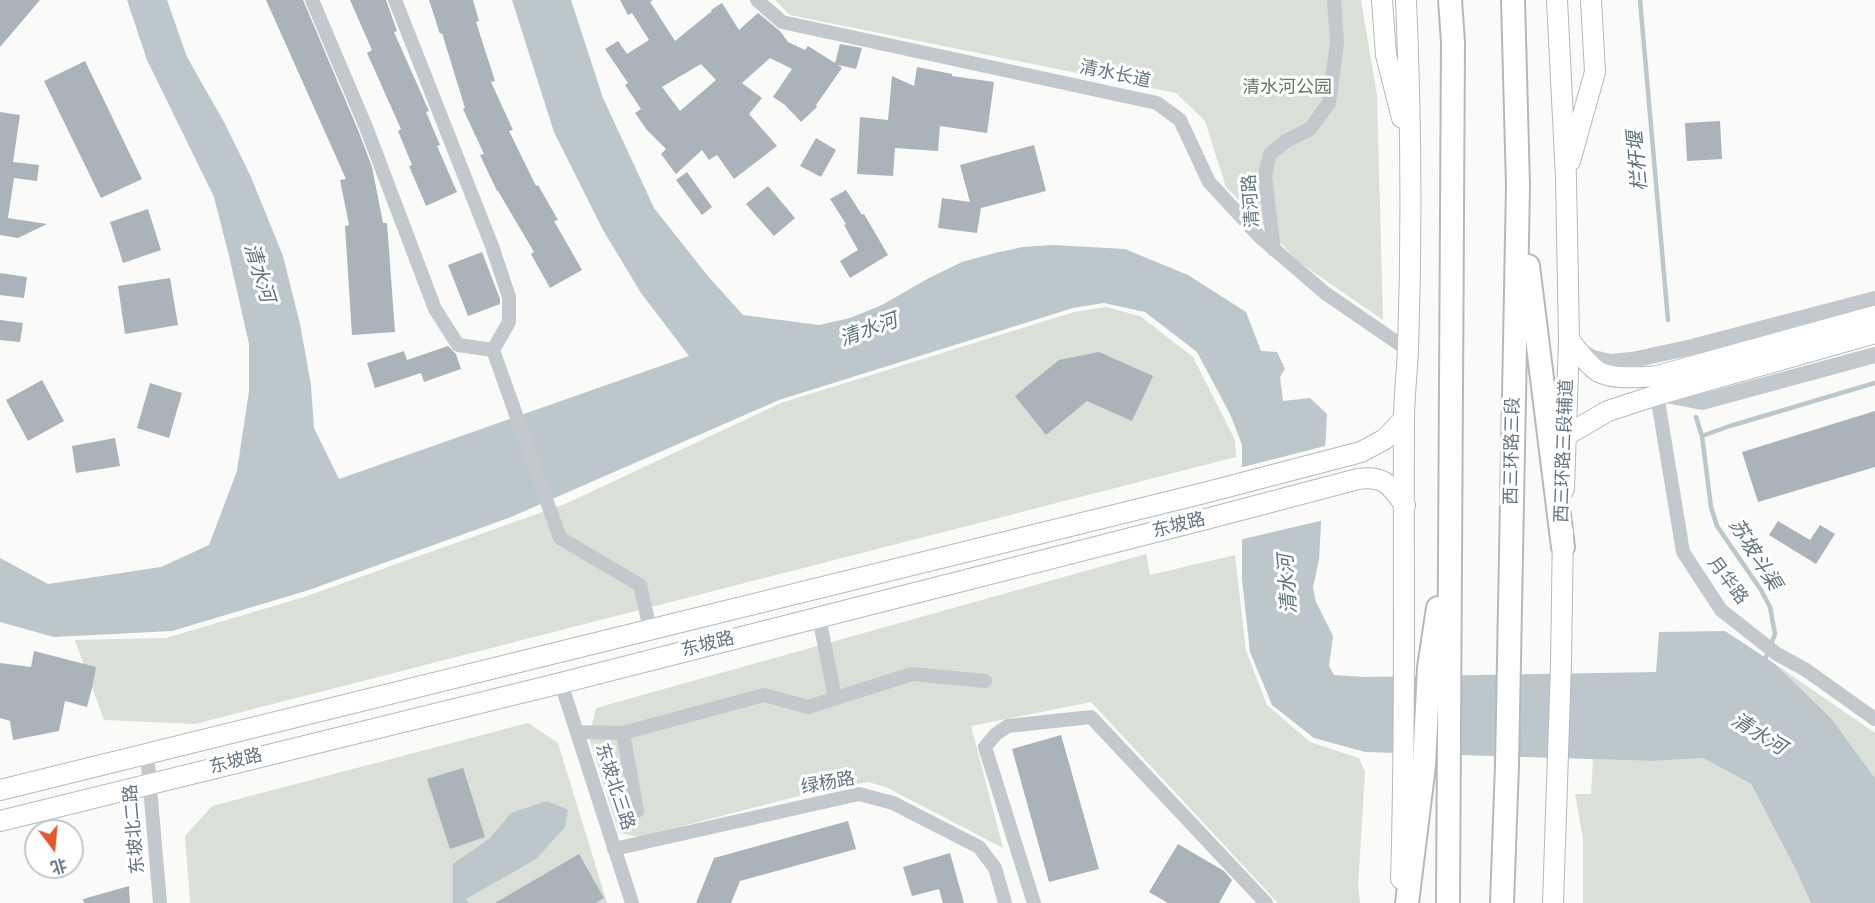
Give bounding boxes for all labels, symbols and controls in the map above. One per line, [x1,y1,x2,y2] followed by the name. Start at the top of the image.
[1078,57,1152,93] street label: 清水长道
[1242,77,1332,99] park label: 清水河公园
[1624,130,1654,192] water label: 栏杆堰
[1239,173,1265,229] street label: 清河路
[238,241,278,305] water label: 清水河
[837,309,901,353] water label: 清水河
[1552,379,1578,523] street label: 西三环路三段辅道
[1501,397,1525,505] street label: 西三环路三段
[1150,509,1208,543] street label: 东坡路
[1723,515,1785,595] water label: 苏坡斗渠
[1275,553,1303,615] water label: 清水河
[1702,553,1752,609] street label: 月华路
[679,628,737,662] street label: 东坡路
[1726,709,1790,761] water label: 清水河
[590,741,638,833] street label: 东坡北三路
[207,745,265,779] street label: 东坡路
[800,769,856,799] street label: 绿杨路
[120,783,150,875] street label: 东坡北二路
[24,819,84,879] north arrow
[48,854,69,876] text: 北

